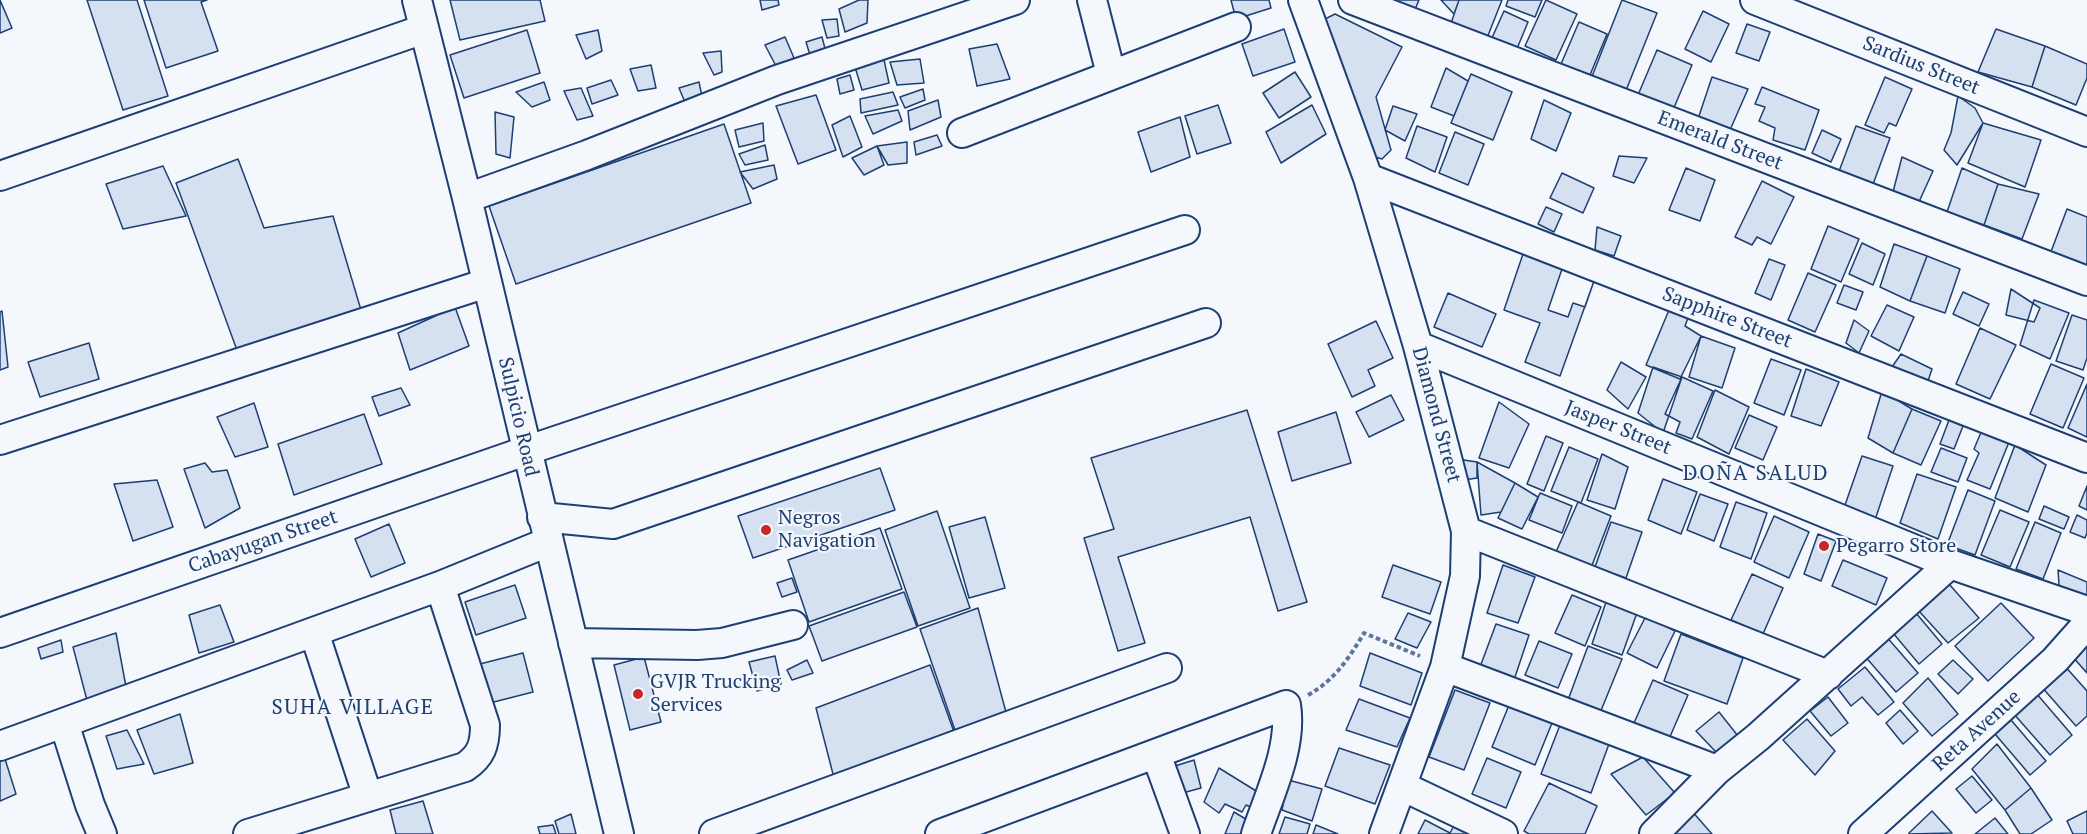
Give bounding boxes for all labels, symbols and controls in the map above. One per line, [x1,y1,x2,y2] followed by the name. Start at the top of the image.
[1859,32,1983,100] street label: Sardius Street
[1654,106,1786,176] street label: Emerald Street
[1659,282,1795,354] street label: Sapphire Street
[1406,344,1466,486] street label: Diamond Street
[493,355,543,479] street label: Sulpicio Road
[1561,396,1675,460] street label: Jasper Street
[1683,461,1829,487] district label: DOÑA SALUD
[185,505,341,579] street label: Cabayugan Street
[778,506,876,553] place label: Negros Navigation
[759,523,773,537] marker: Negros Navigation
[1836,534,1956,558] place label: Pegarro Store
[1817,539,1831,553] marker: Pegarro Store
[650,670,781,717] place label: GVJR Trucking Services
[1928,685,2026,777] street label: Reta Avenue
[631,687,645,701] marker: GVJR Trucking Services
[272,695,434,721] district label: SUHA VILLAGE

